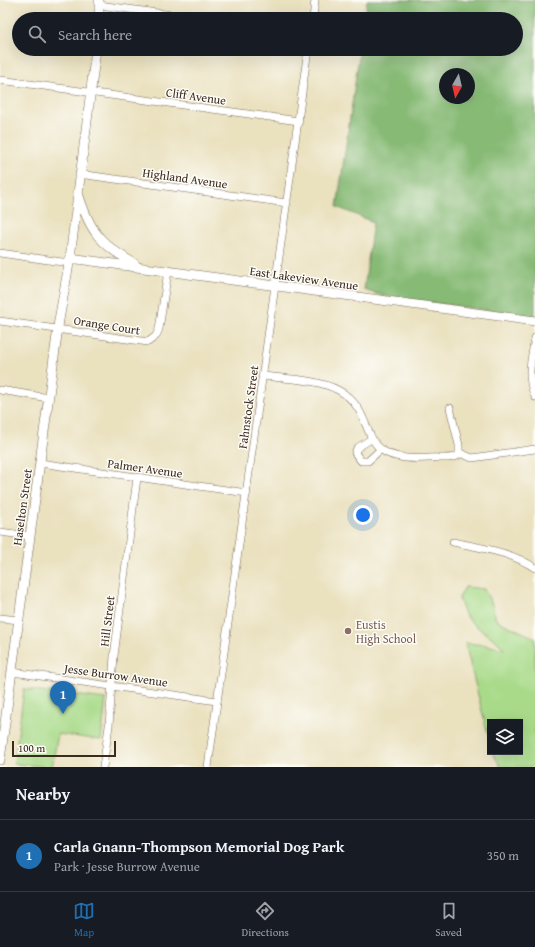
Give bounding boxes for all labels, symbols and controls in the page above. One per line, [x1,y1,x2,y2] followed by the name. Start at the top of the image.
[12,12,523,56] search box
[26,23,48,45] icon: search
[58,24,132,45] text: Search here
[439,68,475,104] north arrow
[165,83,227,109] street label: Cliff Avenue
[141,164,229,192] street label: Highland Avenue
[249,262,360,294] street label: East Lakeview Avenue
[73,311,142,339] street label: Orange Court
[234,364,262,450] street label: Fahnstock Street
[106,454,184,482] street label: Palmer Avenue
[8,467,36,547] street label: Haselton Street
[353,505,373,525] your location
[95,594,119,647] street label: Hill Street
[356,616,417,647] place label: Eustis High School
[343,626,353,636] marker: Eustis High School
[61,659,169,691] street label: Jesse Burrow Avenue
[50,681,76,714] pin: 1
[487,719,523,755] map controls
[487,719,523,755] button: layers
[12,739,116,758] scale bar
[18,740,45,756] text: 100 m
[16,781,70,806] text: Nearby
[54,836,344,857] text: Carla Gnann-Thompson Memorial Dog Park
[26,846,32,865] text: 1
[487,846,519,865] text: 350 m
[54,857,200,876] text: Park · Jesse Burrow Avenue
[73,900,95,940] tab: Map
[242,900,289,940] tab: Directions
[435,900,462,940] tab: Saved

